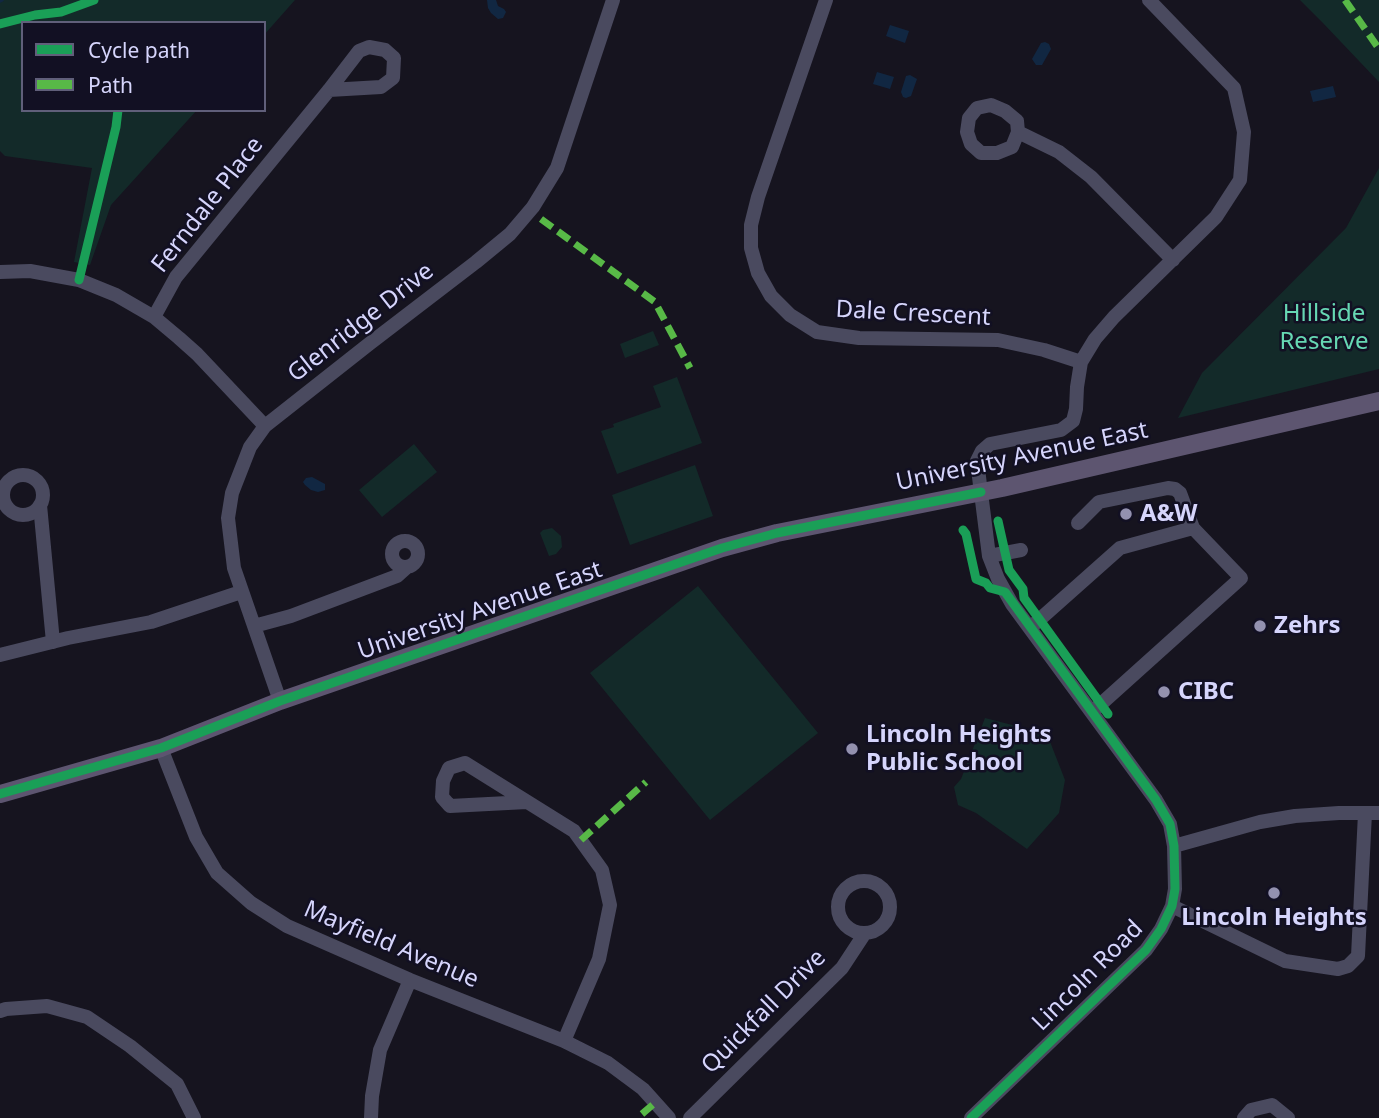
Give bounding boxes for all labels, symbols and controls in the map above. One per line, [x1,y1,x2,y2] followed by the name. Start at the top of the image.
[21,21,266,112] legend
[88,36,190,64] text: Cycle path
[88,71,133,99] text: Path
[146,131,270,279] street label: Ferndale Place
[282,257,440,389] street label: Glenridge Drive
[835,296,991,332] street label: Dale Crescent
[1279,300,1369,356] park label: Hillside Reserve
[894,416,1150,498] street label: University Avenue East
[1140,500,1197,528] place label: A&W
[1118,506,1134,522] marker: A&W
[354,556,606,666] street label: University Avenue East
[1274,612,1341,640] place label: Zehrs
[1252,618,1268,634] marker: Zehrs
[1178,678,1234,706] place label: CIBC
[1156,684,1172,700] marker: CIBC
[866,721,1052,777] place label: Lincoln Heights Public School
[844,741,860,757] marker: Lincoln Heights Public School
[1266,885,1282,901] marker: Lincoln Heights
[299,895,483,995] street label: Mayfield Avenue
[1181,904,1367,932] place label: Lincoln Heights
[1027,915,1149,1037] street label: Lincoln Road
[696,944,832,1080] street label: Quickfall Drive

